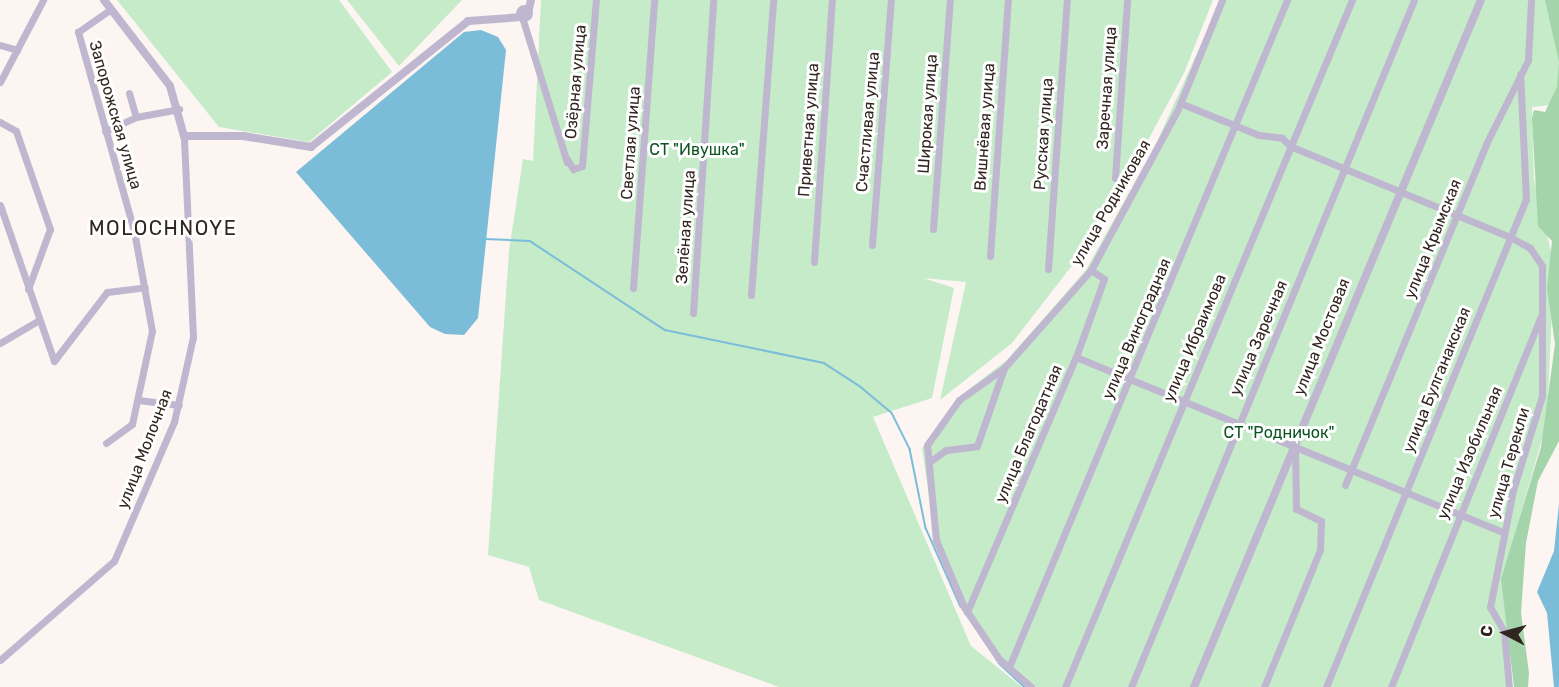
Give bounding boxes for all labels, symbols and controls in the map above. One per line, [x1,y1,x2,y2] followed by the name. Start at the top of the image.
[561,24,591,140] street label: Озёрная улица
[1093,26,1121,150] street label: Заречная улица
[85,38,145,192] street label: Запорожская улица
[852,51,884,193] street label: Счастливая улица
[914,54,942,174] street label: Широкая улица
[795,62,823,198] street label: Приветная улица
[971,62,999,192] street label: Вишнёвая улица
[1031,77,1057,191] street label: Русская улица
[617,86,645,200] street label: Светлая улица
[1067,137,1155,269] street label: улица Родниковая
[649,140,745,160] park label: СТ "Ивушка"
[672,169,700,285] street label: Зелёная улица
[1400,177,1466,301] street label: улица Крымская
[89,216,237,240] district label: MOLOCHNOYE
[1099,256,1175,402] street label: улица Виноградная
[1159,271,1231,405] street label: улица Ибраимова
[1290,276,1354,398] street label: улица Мостовая
[1226,278,1292,398] street label: улица Заречная
[1399,304,1475,456] street label: улица Булганакская
[991,362,1067,506] street label: улица Благодатная
[1433,384,1507,522] street label: улица Изобильная
[113,387,177,511] street label: улица Молочная
[1484,405,1534,521] street label: улица Терекли
[1224,423,1334,443] park label: СТ "Родничок"
[1475,603,1535,663] north arrow
[1477,624,1497,638] text: С

